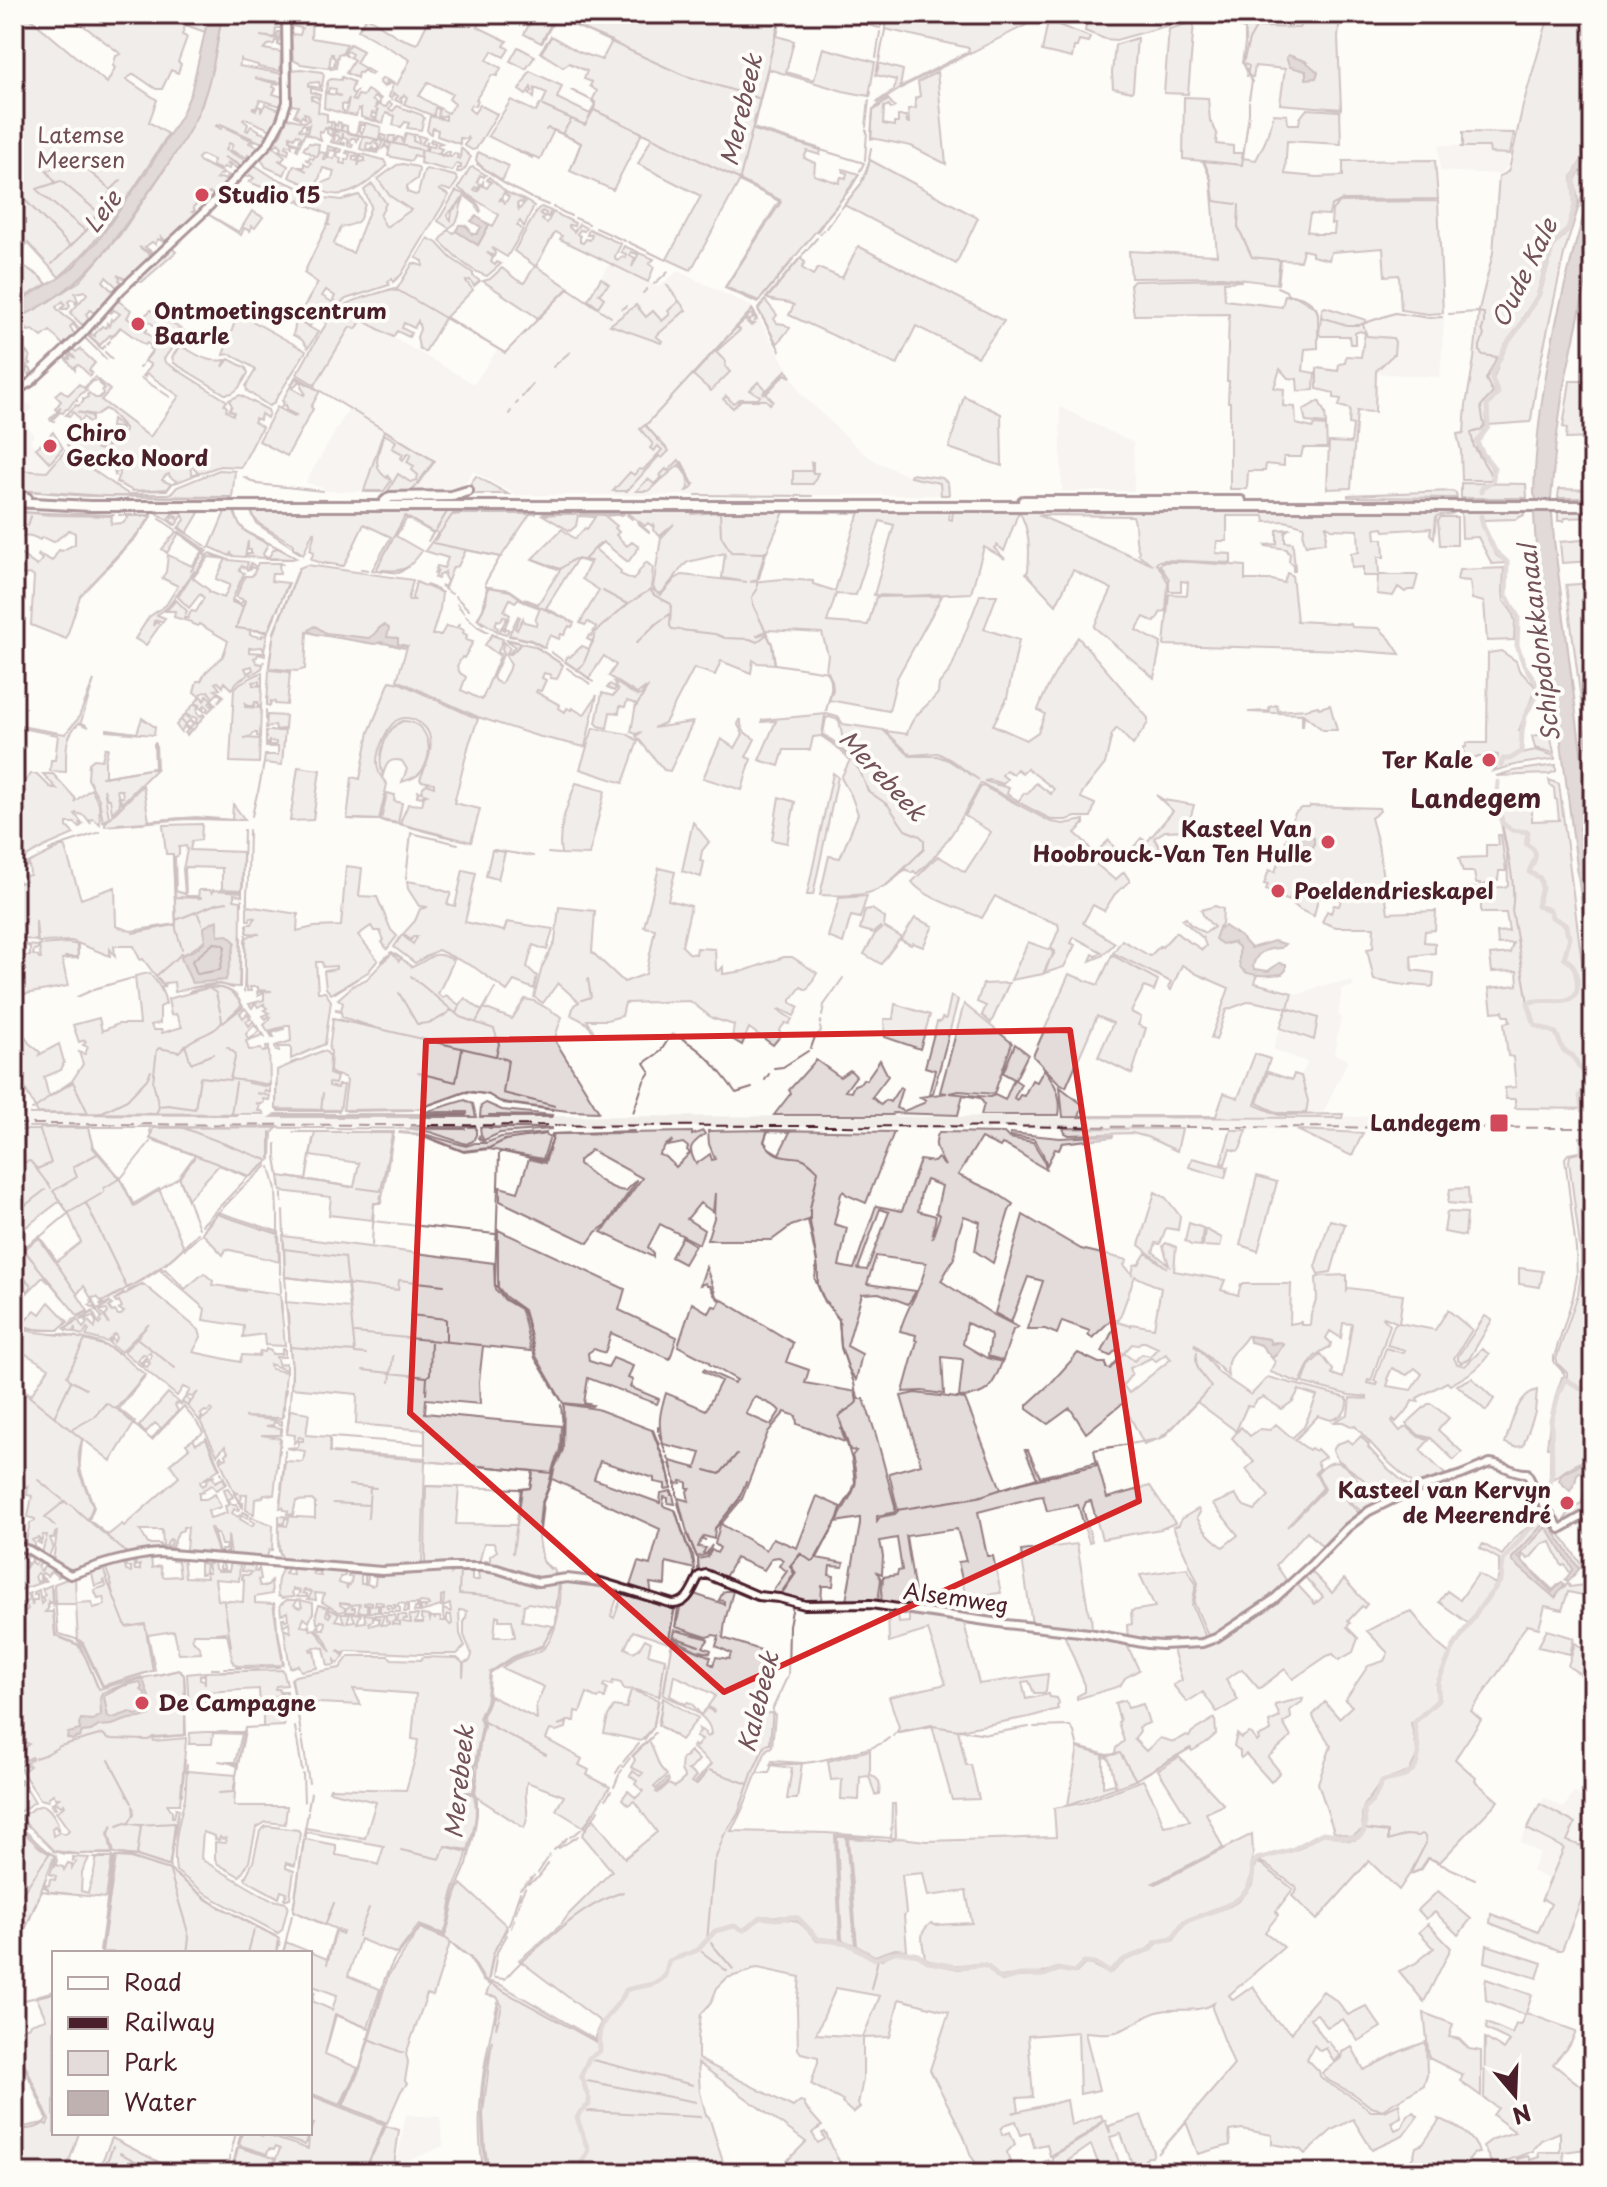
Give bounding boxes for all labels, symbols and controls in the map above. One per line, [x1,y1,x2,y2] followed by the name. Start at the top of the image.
[710,49,771,169] water label: Merebeek
[37,117,125,175] park label: Latemse Meersen
[218,177,321,210] place label: Studio 15
[74,181,130,240] water label: Leie
[193,186,211,204] marker: Studio 15
[1481,211,1565,333] water label: Oude Kale
[154,293,387,351] place label: Ontmoetingscentrum Baarle
[129,315,147,333] marker: Ontmoetingscentrum Baarle
[66,415,208,473] place label: Chiro Gecko Noord
[41,437,59,455] marker: Chiro Gecko Noord
[1508,539,1568,744] water label: Schipdonkkanaal
[832,721,936,829] water label: Merebeek
[1382,742,1474,775] place label: Ter Kale
[1480,751,1498,769] marker: Ter Kale
[1411,778,1541,817] district label: Landegem
[1033,811,1312,869] place label: Kasteel Van Hoobrouck-Van Ten Hulle
[1319,833,1337,851] marker: Kasteel Van Hoobrouck-Van Ten Hulle
[1294,873,1494,906] place label: Poeldendrieskapel
[1269,882,1287,900] marker: Poeldendrieskapel
[1370,1105,1481,1138] place label: Landegem
[1488,1112,1510,1134] marker: Landegem
[1338,1472,1551,1530] place label: Kasteel van Kervyn de Meerendré
[1558,1494,1576,1512] marker: Kasteel van Kervyn de Meerendré
[902,1573,1011,1620] street label: Alsemweg
[727,1646,787,1756] water label: Kalebeek
[158,1685,317,1718] place label: De Campagne
[133,1694,151,1712] marker: De Campagne
[434,1722,482,1840] water label: Merebeek
[52,1951,312,2135] legend
[124,1963,182,1999] text: Road
[124,2003,215,2039] text: Railway
[124,2043,178,2079] text: Park
[1475,2055,1555,2135] north arrow
[124,2083,197,2119] text: Water
[1508,2097,1536,2134] text: N

